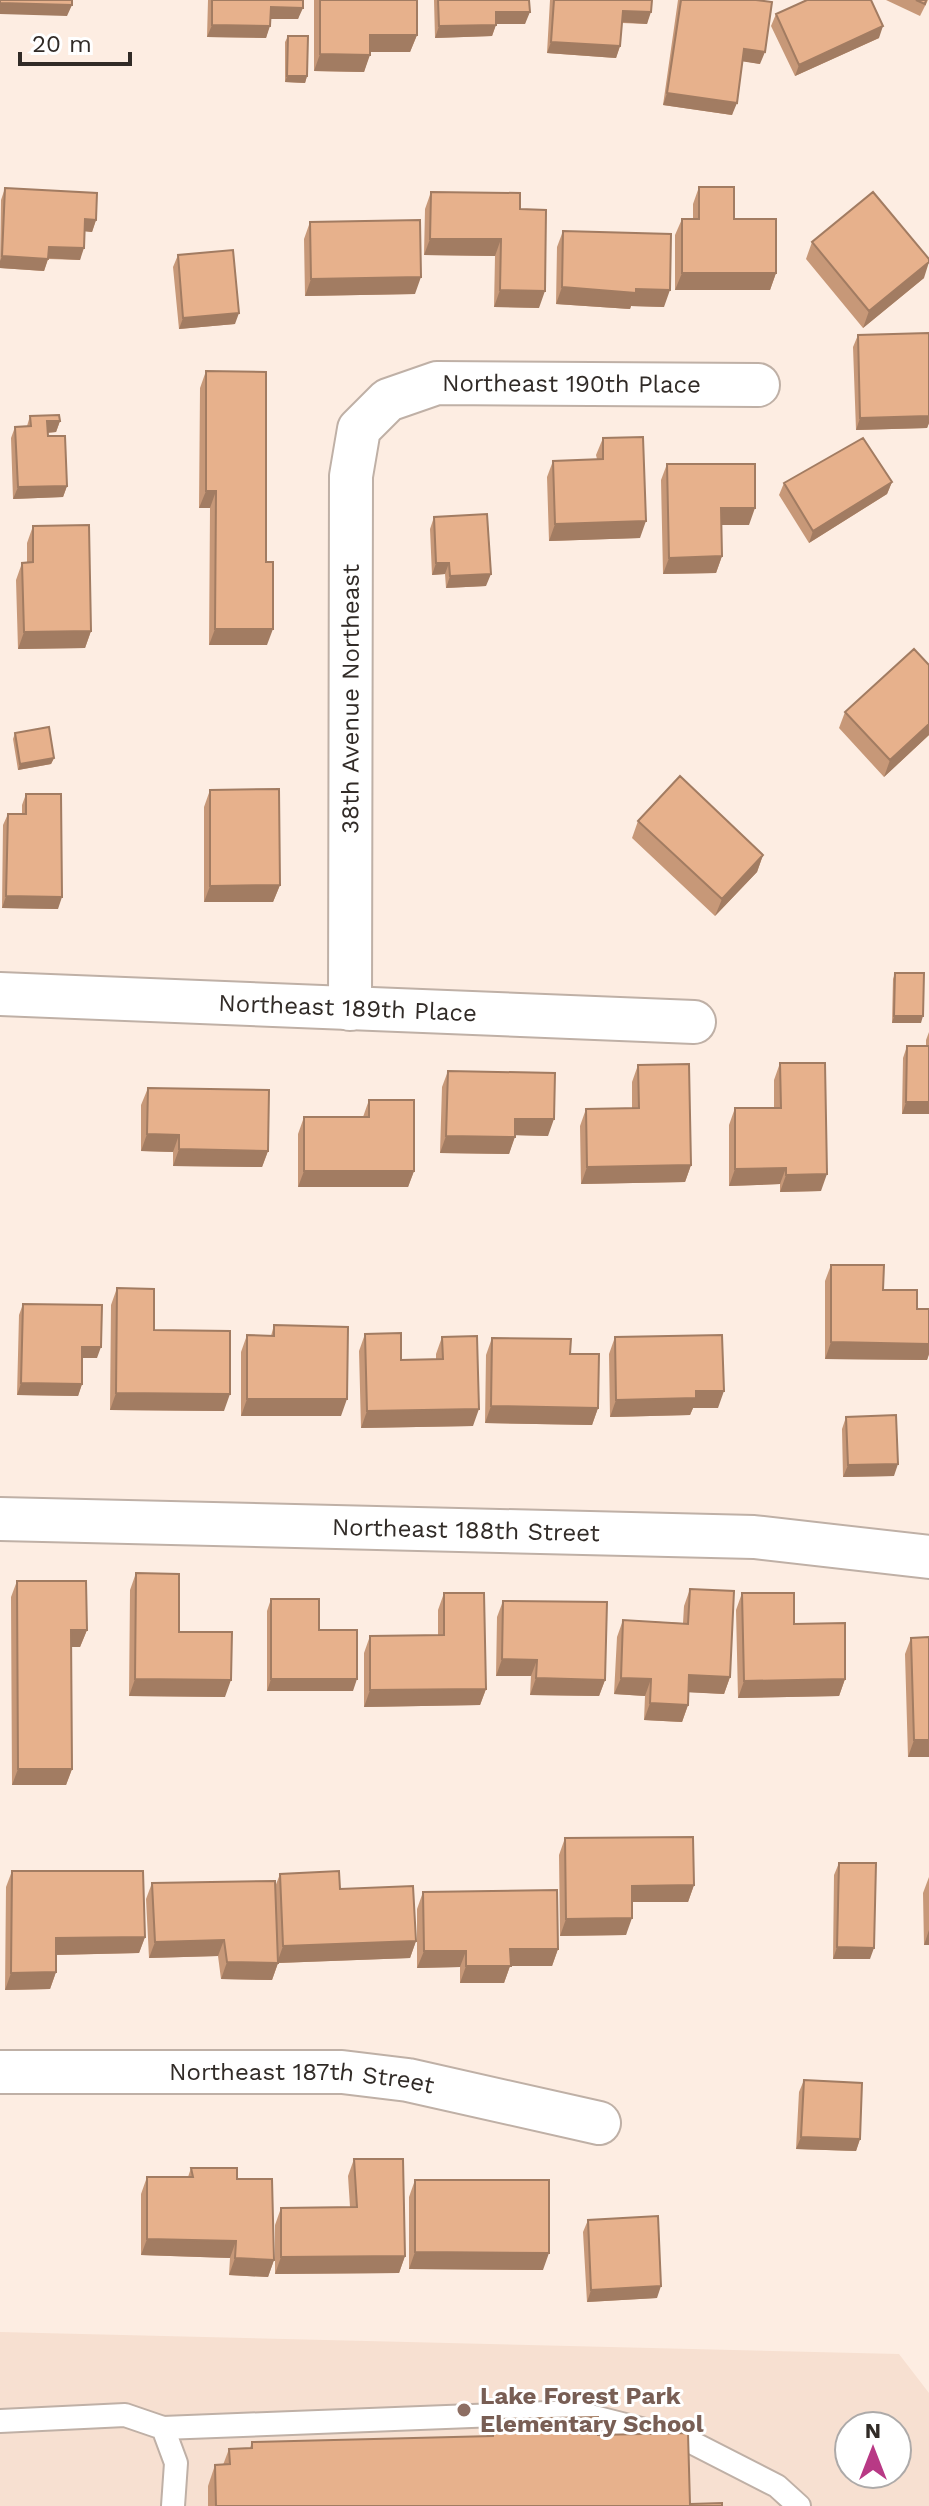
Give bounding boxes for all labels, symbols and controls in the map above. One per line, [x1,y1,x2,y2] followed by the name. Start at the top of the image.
[20,16,130,66] scale bar
[32,30,92,58] text: 20 m
[442,369,701,399] street label: Northeast 190th Place
[336,564,365,834] street label: 38th Avenue Northeast
[218,989,478,1027] street label: Northeast 189th Place
[332,1513,600,1547] street label: Northeast 188th Street
[169,2058,437,2099] street label: Northeast 187th Street
[480,2382,704,2438] place label: Lake Forest Park Elementary School
[455,2401,473,2419] marker: Lake Forest Park Elementary School
[833,2410,913,2490] north arrow
[865,2418,881,2443] text: N

